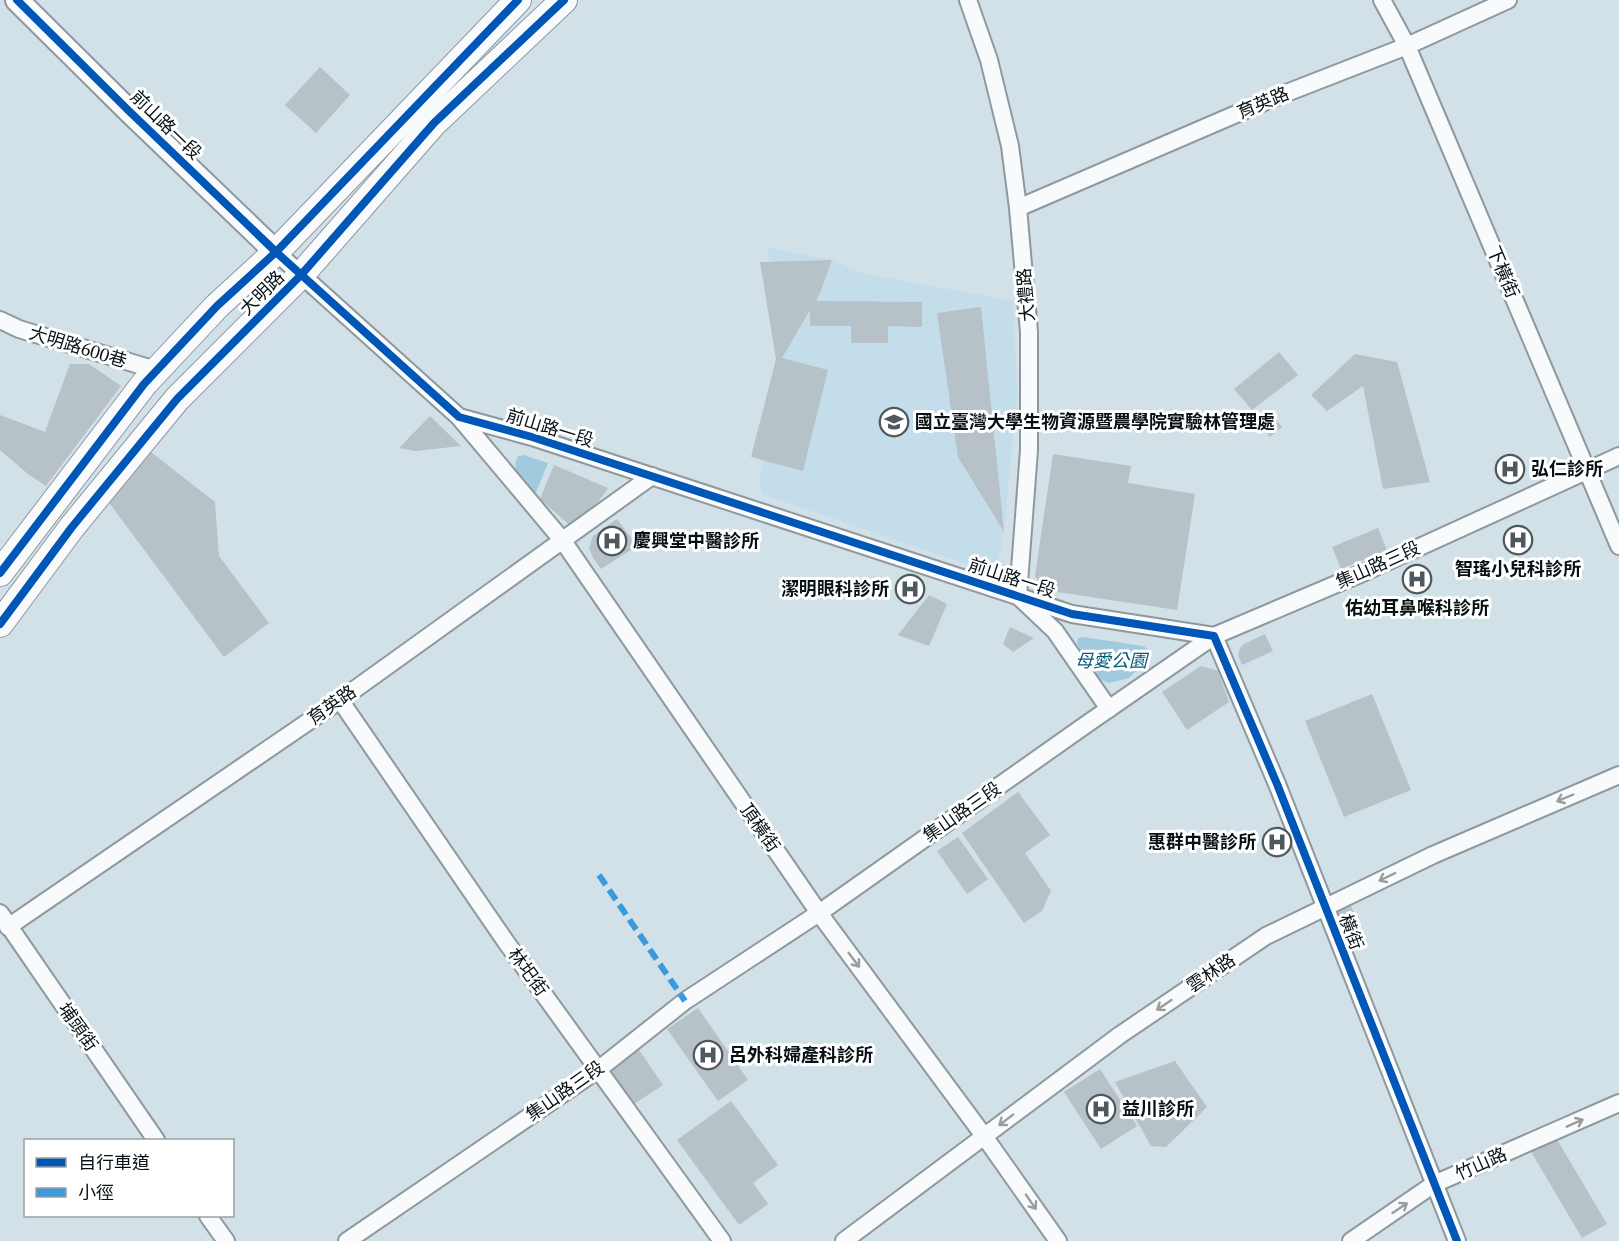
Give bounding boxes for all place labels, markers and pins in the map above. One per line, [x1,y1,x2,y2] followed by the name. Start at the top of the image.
[878,406,910,438] school or university icon: 國立臺灣大學生物資源暨農學院實驗林管理處
[915,409,1275,433] place label: 國立臺灣大學生物資源暨農學院實驗林管理處
[1494,453,1526,485] hospital icon: 弘仁診所
[1531,456,1603,480] place label: 弘仁診所
[1502,524,1534,556] hospital icon: 智瑤小兒科診所
[596,525,628,557] hospital icon: 慶興堂中醫診所
[633,528,759,552] place label: 慶興堂中醫診所
[1455,556,1581,580] place label: 智瑤小兒科診所
[1401,563,1433,595] hospital icon: 佑幼耳鼻喉科診所
[894,573,926,605] hospital icon: 潔明眼科診所
[781,576,889,600] place label: 潔明眼科診所
[1345,595,1489,619] place label: 佑幼耳鼻喉科診所
[1261,826,1293,858] hospital icon: 惠群中醫診所
[1148,829,1256,853] place label: 惠群中醫診所
[692,1039,724,1071] hospital icon: 呂外科婦產科診所
[729,1042,873,1066] place label: 呂外科婦產科診所
[1085,1093,1117,1125] hospital icon: 益川診所
[1122,1096,1194,1120] place label: 益川診所

